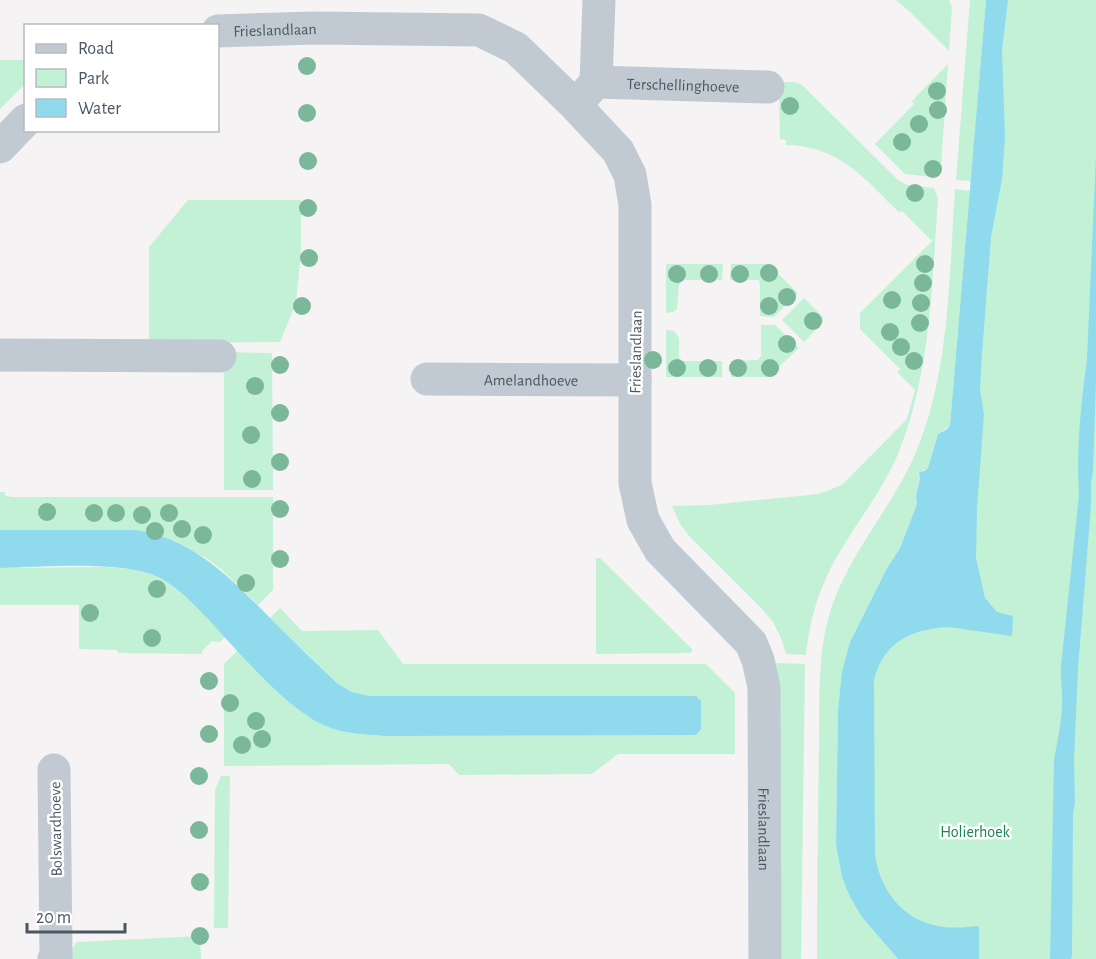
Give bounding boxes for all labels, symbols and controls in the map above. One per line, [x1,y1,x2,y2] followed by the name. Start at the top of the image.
[233,21,317,40] street label: Frieslandlaan
[24,24,219,132] legend
[78,40,114,58] text: Road
[78,70,110,88] text: Park
[626,76,739,95] street label: Terschellinghoeve
[78,100,121,118] text: Water
[627,310,645,394] street label: Frieslandlaan
[484,372,578,389] street label: Amelandhoeve
[47,781,65,877] street label: Bolswardhoeve
[755,787,772,871] street label: Frieslandlaan
[940,824,1011,840] park label: Holierhoek
[27,896,124,934] scale bar
[36,909,71,927] text: 20 m

